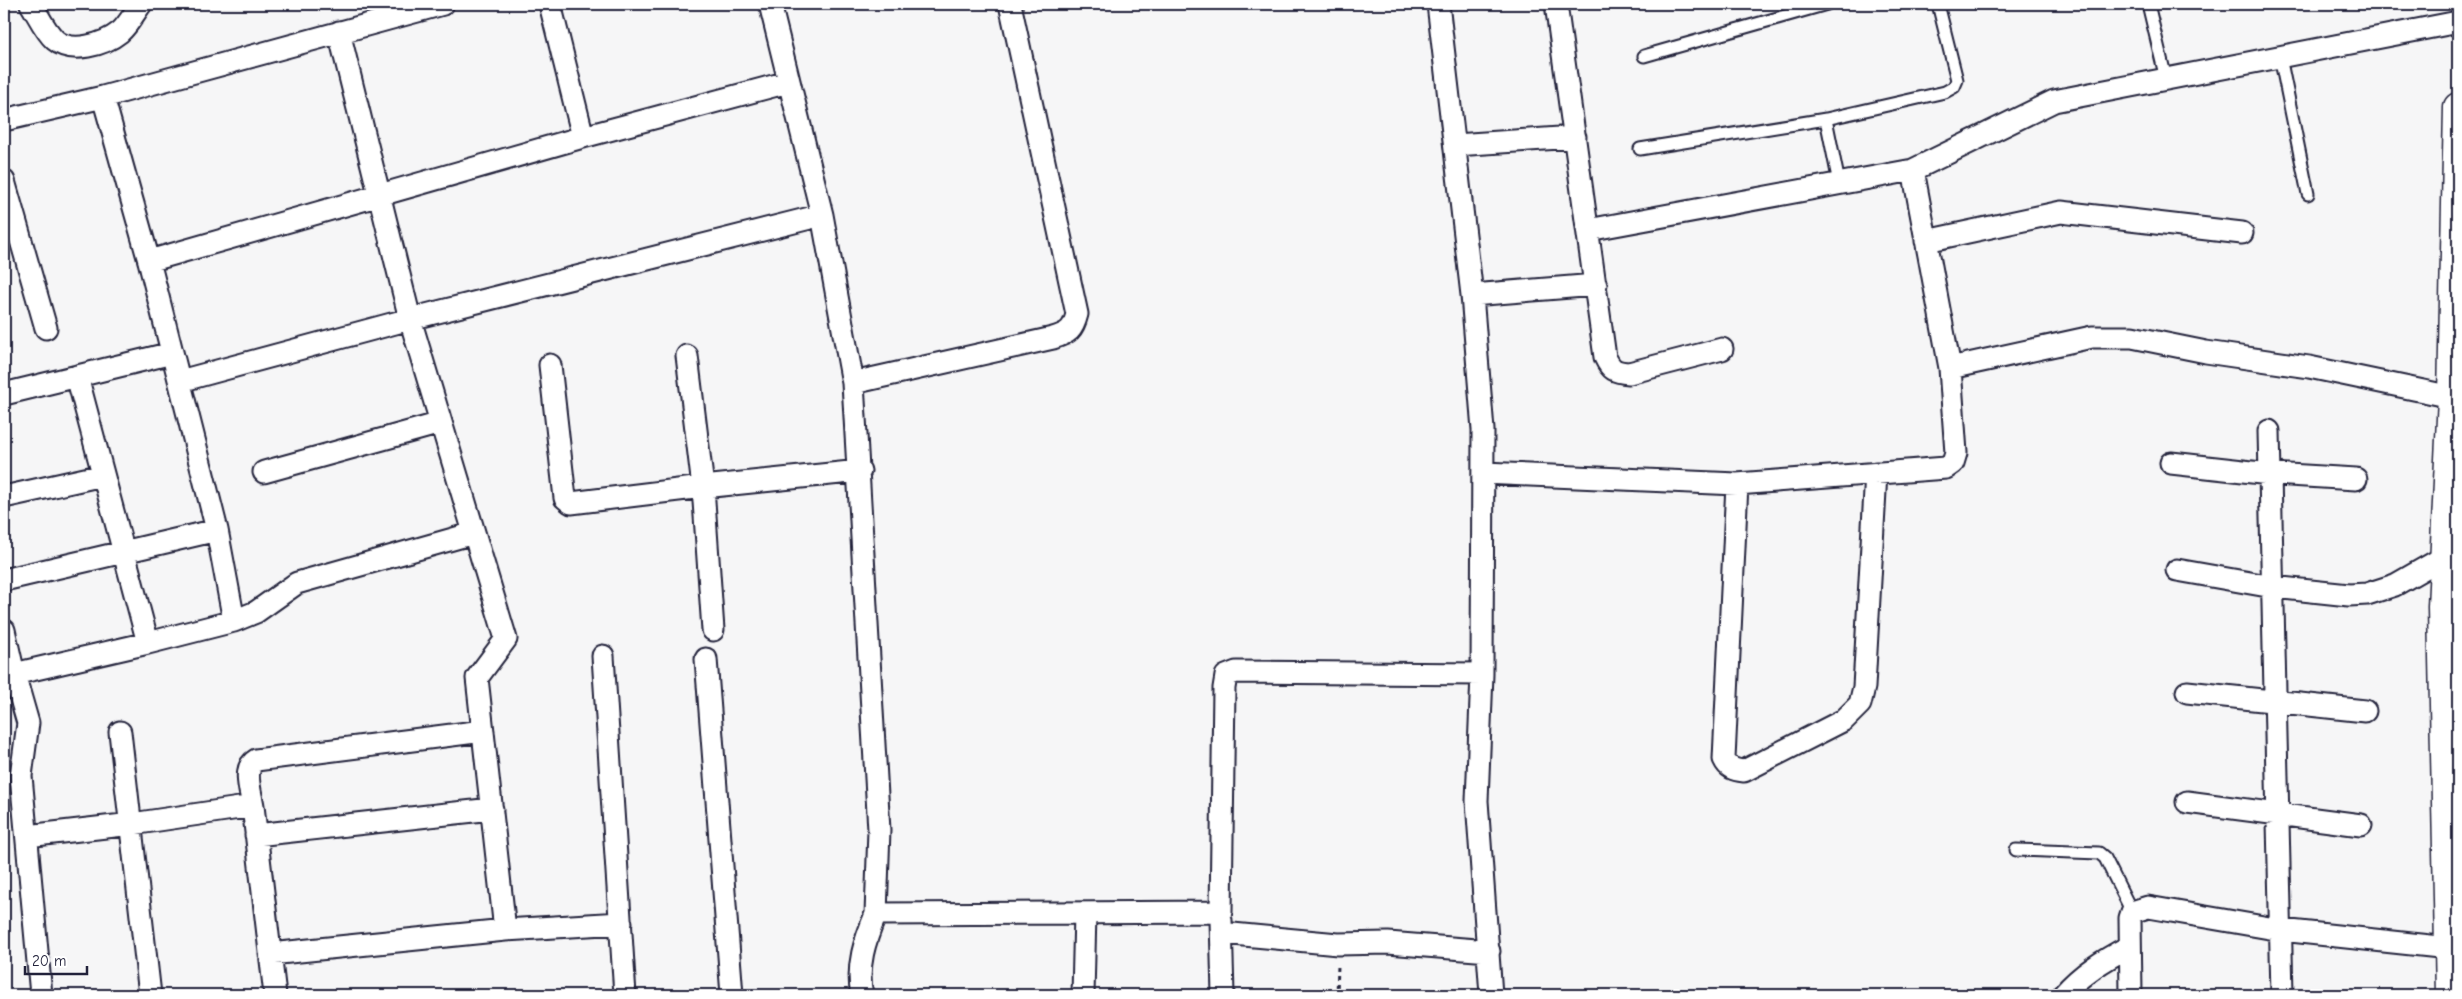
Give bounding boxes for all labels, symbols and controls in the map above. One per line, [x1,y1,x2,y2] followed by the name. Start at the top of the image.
[25,944,88,976] scale bar
[32,952,66,970] text: 20 m

